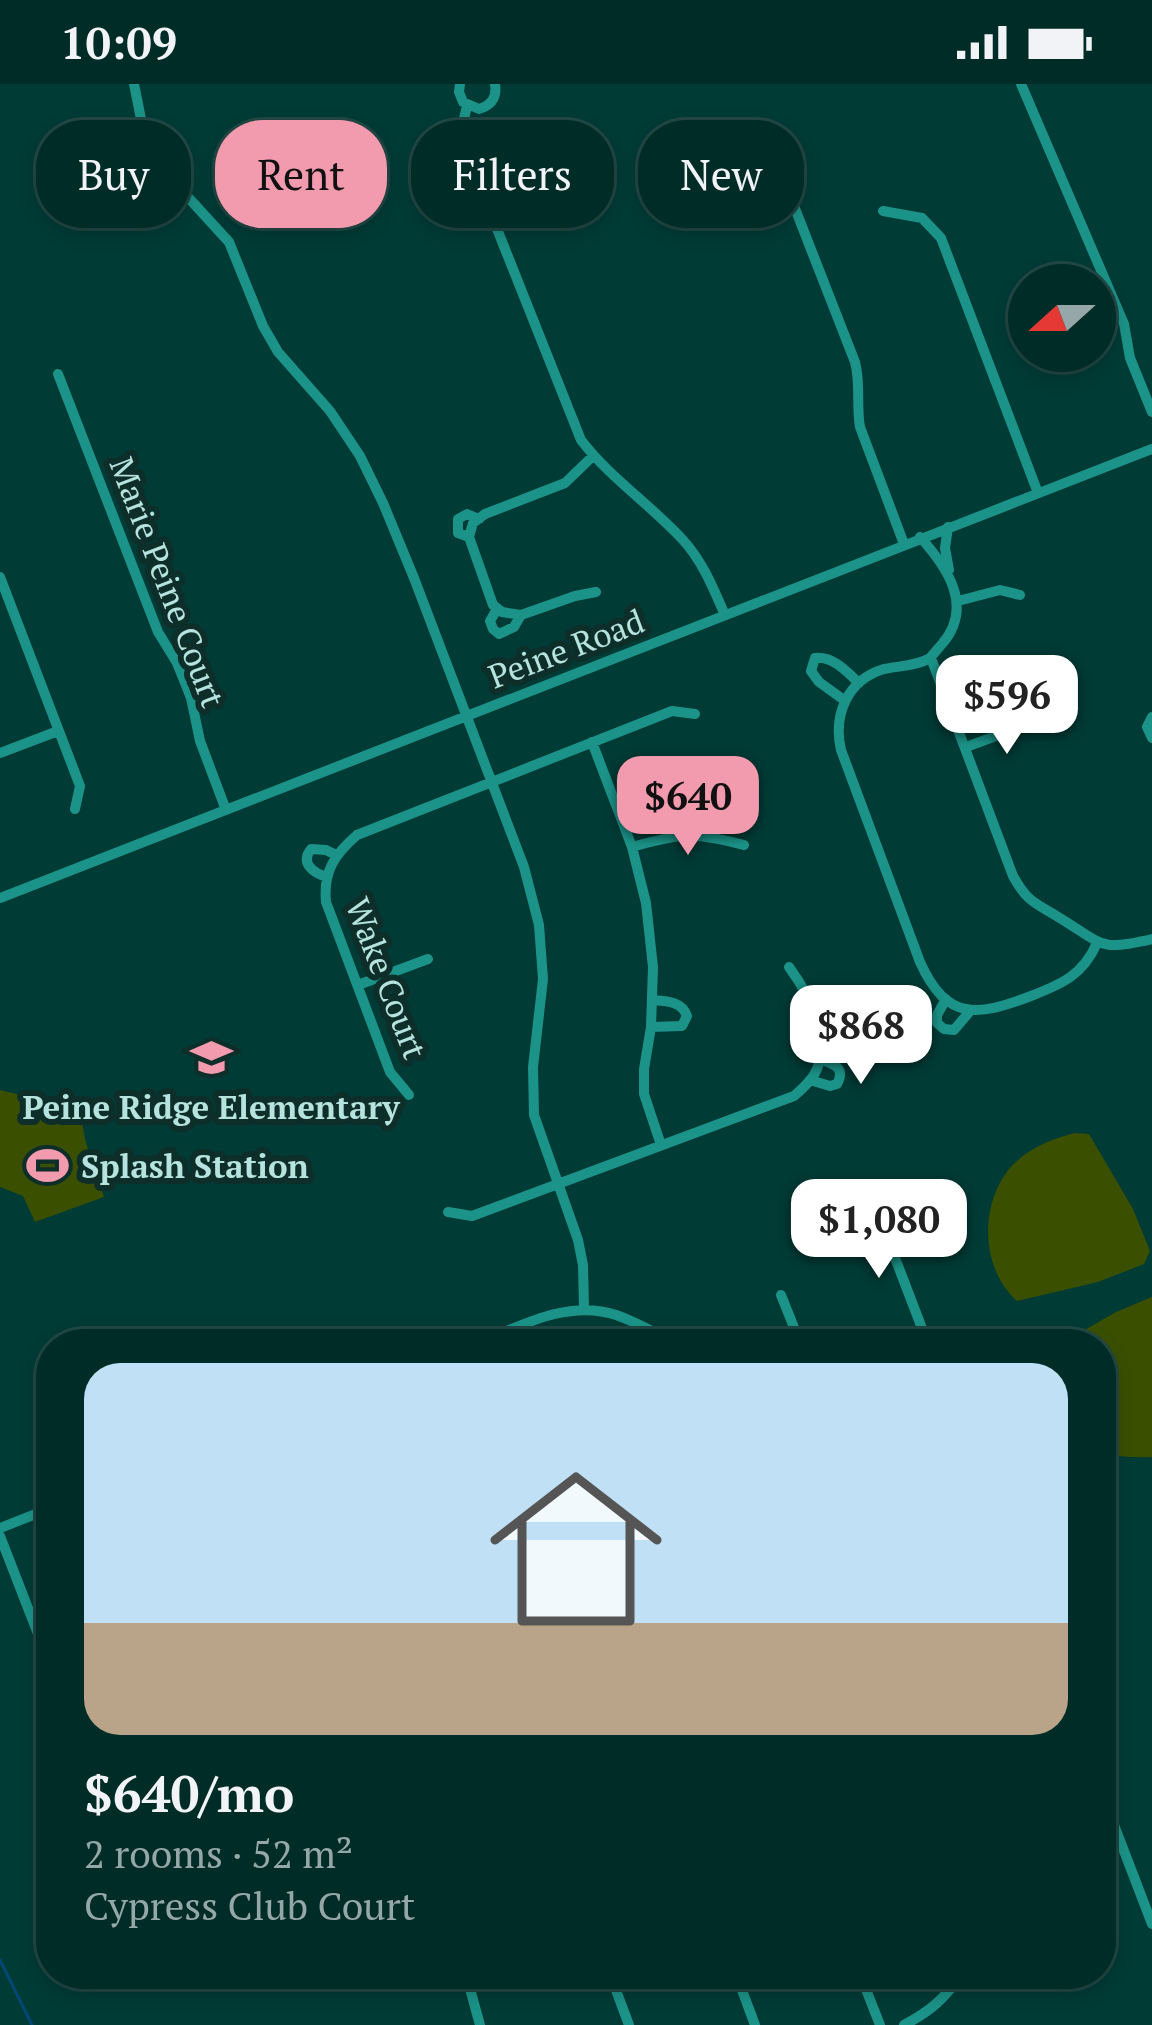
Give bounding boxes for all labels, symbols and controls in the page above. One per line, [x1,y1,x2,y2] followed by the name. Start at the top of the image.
[60,12,177,72] text: 10:09
[36,120,191,228] chip: Buy
[215,120,387,228] chip: Rent
[411,120,614,228] chip: Filters
[638,120,804,228] chip: New
[1008,264,1116,372] north arrow
[1008,264,1116,372] map controls
[101,451,235,713] street label: Marie Peine Court
[482,599,650,697] street label: Peine Road
[936,655,1078,757] pin: $596
[963,668,1051,720] text: $596
[617,756,759,858] pin: $640
[644,769,732,821] text: $640
[337,891,437,1065] street label: Wake Court
[790,985,932,1087] pin: $868
[817,998,905,1050] text: $868
[188,1035,234,1081] school or university icon: Peine Ridge Elementary
[22,1085,400,1128] place label: Peine Ridge Elementary
[24,1142,70,1188] sports icon: Splash Station
[81,1144,309,1187] place label: Splash Station
[781,1179,977,1281] pin: $1,080
[818,1192,940,1244] text: $1,080
[468,1441,684,1657] icon: home
[84,1759,294,1827] text: $640/mo
[84,1827,353,1879] text: 2 rooms · 52 m²
[84,1879,415,1931] text: Cypress Club Court

